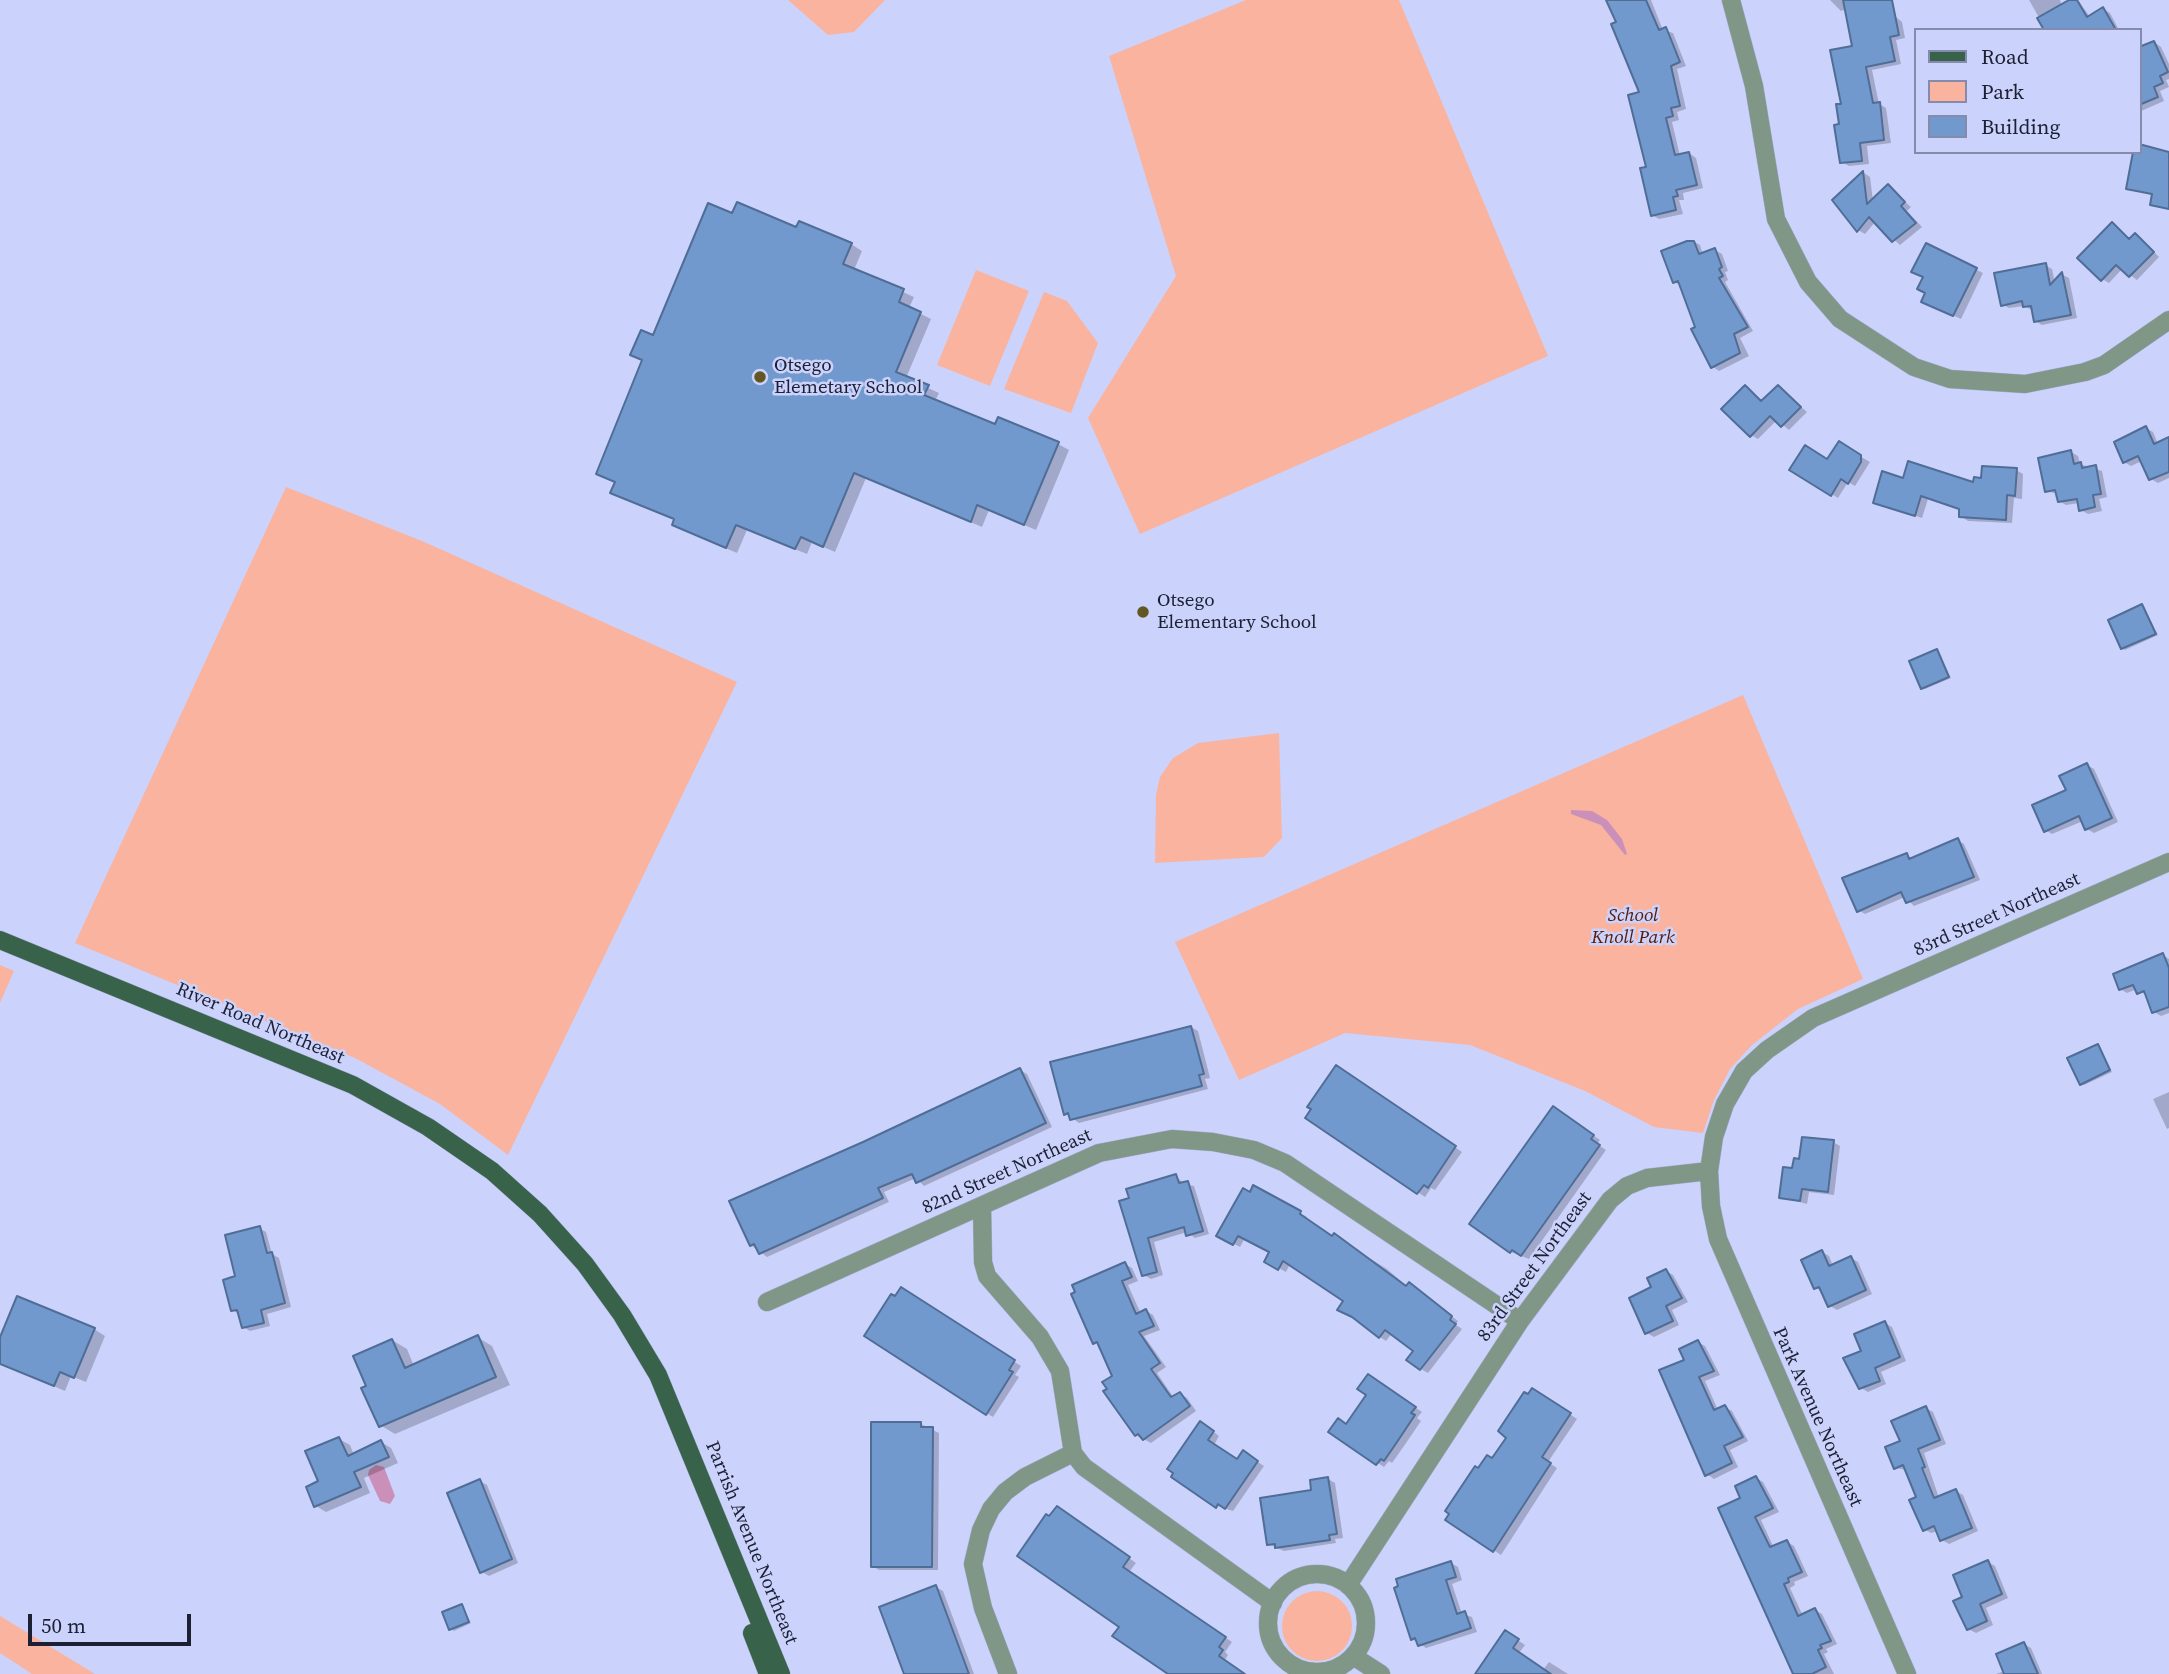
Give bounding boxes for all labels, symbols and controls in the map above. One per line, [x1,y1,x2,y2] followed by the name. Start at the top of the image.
[1913,28,2141,154] legend
[1981,42,2029,71] text: Road
[1981,77,2024,106] text: Park
[1981,112,2060,141] text: Building
[774,355,922,399] place label: Otsego Elemetary School
[752,369,768,385] marker: Otsego Elemetary School
[1157,590,1317,634] place label: Otsego Elementary School
[1135,604,1151,620] marker: Otsego Elementary School
[1910,868,2084,962] street label: 83rd Street Northeast
[1591,905,1675,949] park label: School Knoll Park
[173,978,347,1070] street label: River Road Northeast
[919,1124,1095,1220] street label: 82nd Street Northeast
[1473,1188,1597,1346] street label: 83rd Street Northeast
[1767,1324,1867,1510] street label: Park Avenue Northeast
[700,1438,802,1648] street label: Parrish Avenue Northeast
[32,1600,194,1644] scale bar
[41,1611,86,1640] text: 50 m

